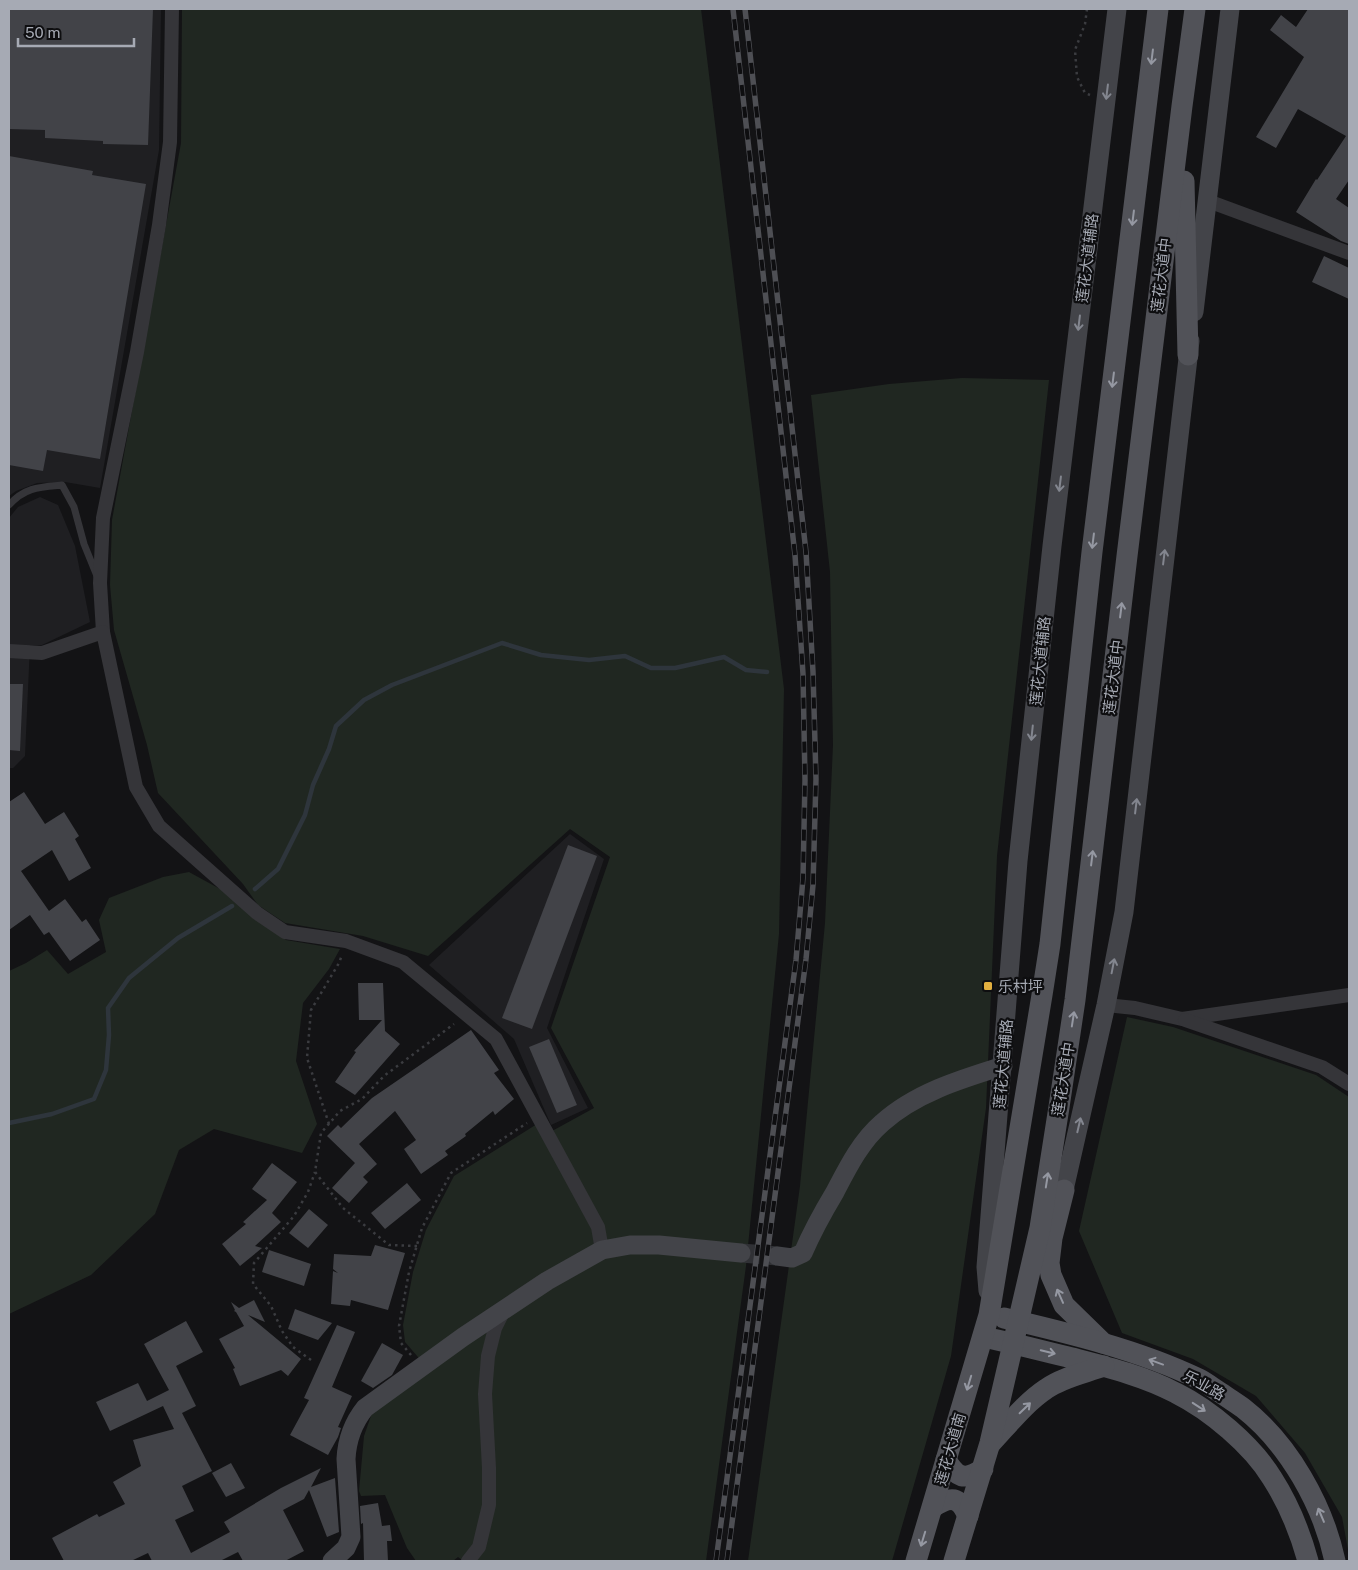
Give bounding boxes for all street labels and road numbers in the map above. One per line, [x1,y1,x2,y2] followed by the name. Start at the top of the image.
[1073,212,1101,304] street label: 莲花大道辅路
[1148,237,1174,313] street label: 莲花大道中
[1027,615,1053,707] street label: 莲花大道辅路
[1100,639,1126,715] street label: 莲花大道中
[991,1018,1015,1110] street label: 莲花大道辅路
[1049,1041,1077,1117] street label: 莲花大道中
[1180,1367,1228,1403] street label: 乐业路
[931,1411,969,1487] street label: 莲花大道南

